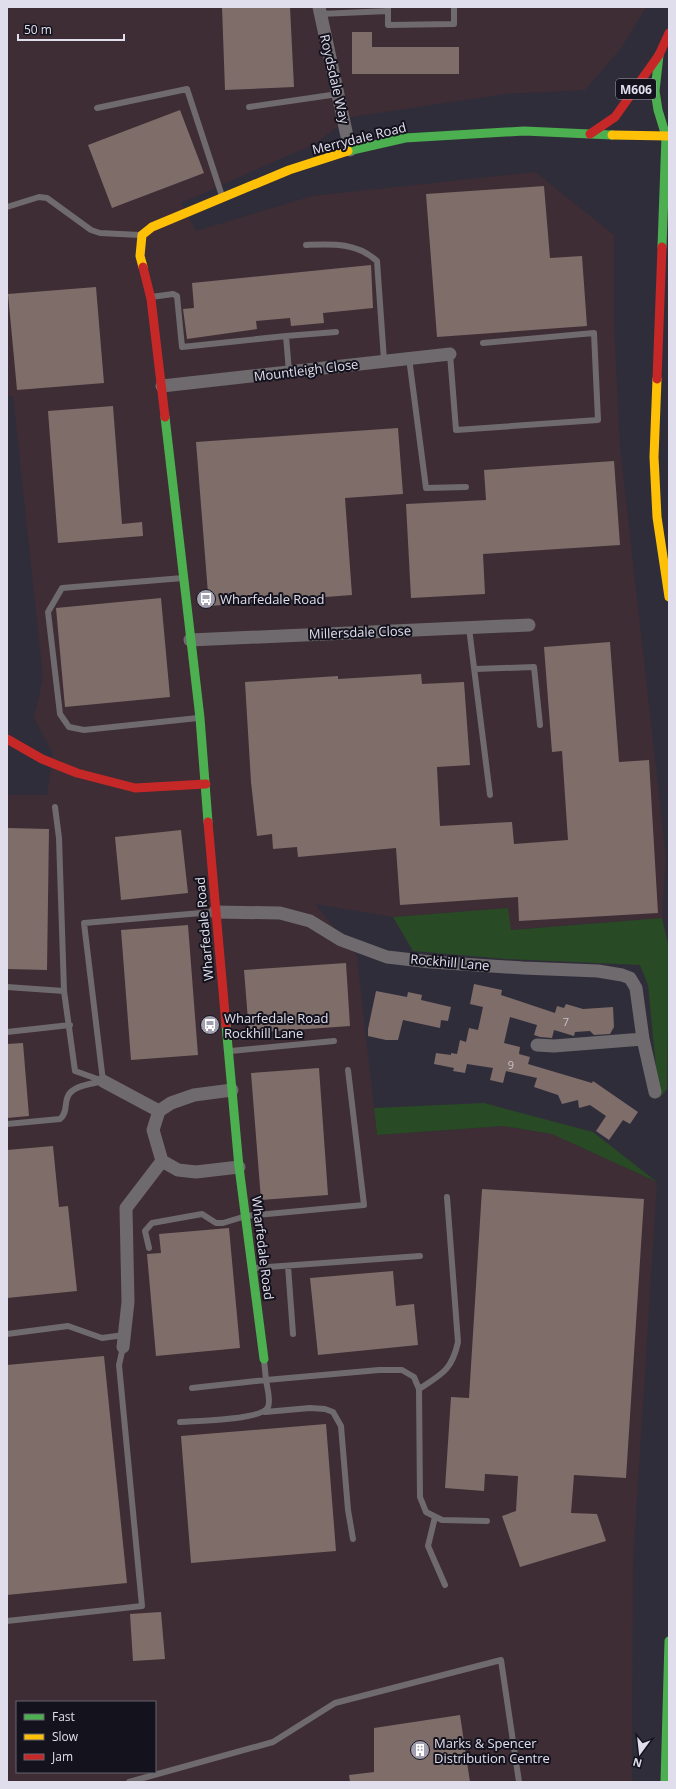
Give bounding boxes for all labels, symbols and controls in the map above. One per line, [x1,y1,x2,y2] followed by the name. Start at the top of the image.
[18,16,124,42] scale bar
[24,21,52,38] text: 50 m
[316,32,354,126] street label: Roydsdale Way
[616,79,656,99] road number: M606
[310,118,408,158] street label: Merrydale Road
[253,355,359,385] street label: Mountleigh Close
[195,588,217,610] bus stop icon: Wharfedale Road
[220,590,324,608] place label: Wharfedale Road
[309,621,411,643] street label: Millersdale Close
[190,876,218,982] street label: Wharfedale Road
[410,950,490,974] street label: Rockhill Lane
[224,1009,328,1042] place label: Wharfedale Road Rockhill Lane
[199,1014,221,1036] bus stop icon: Wharfedale Road Rockhill Lane
[563,1014,569,1029] house number: 7
[508,1057,514,1072] house number: 9
[248,1195,278,1301] street label: Wharfedale Road
[16,1701,156,1773] legend
[52,1708,75,1725] text: Fast
[52,1728,79,1745] text: Slow
[620,1733,660,1773] north arrow
[434,1734,550,1767] place label: Marks & Spencer Distribution Centre
[409,1739,431,1761] building icon: Marks & Spencer Distribution Centre
[51,1748,73,1765] text: Jam
[631,1755,644,1772] text: N

